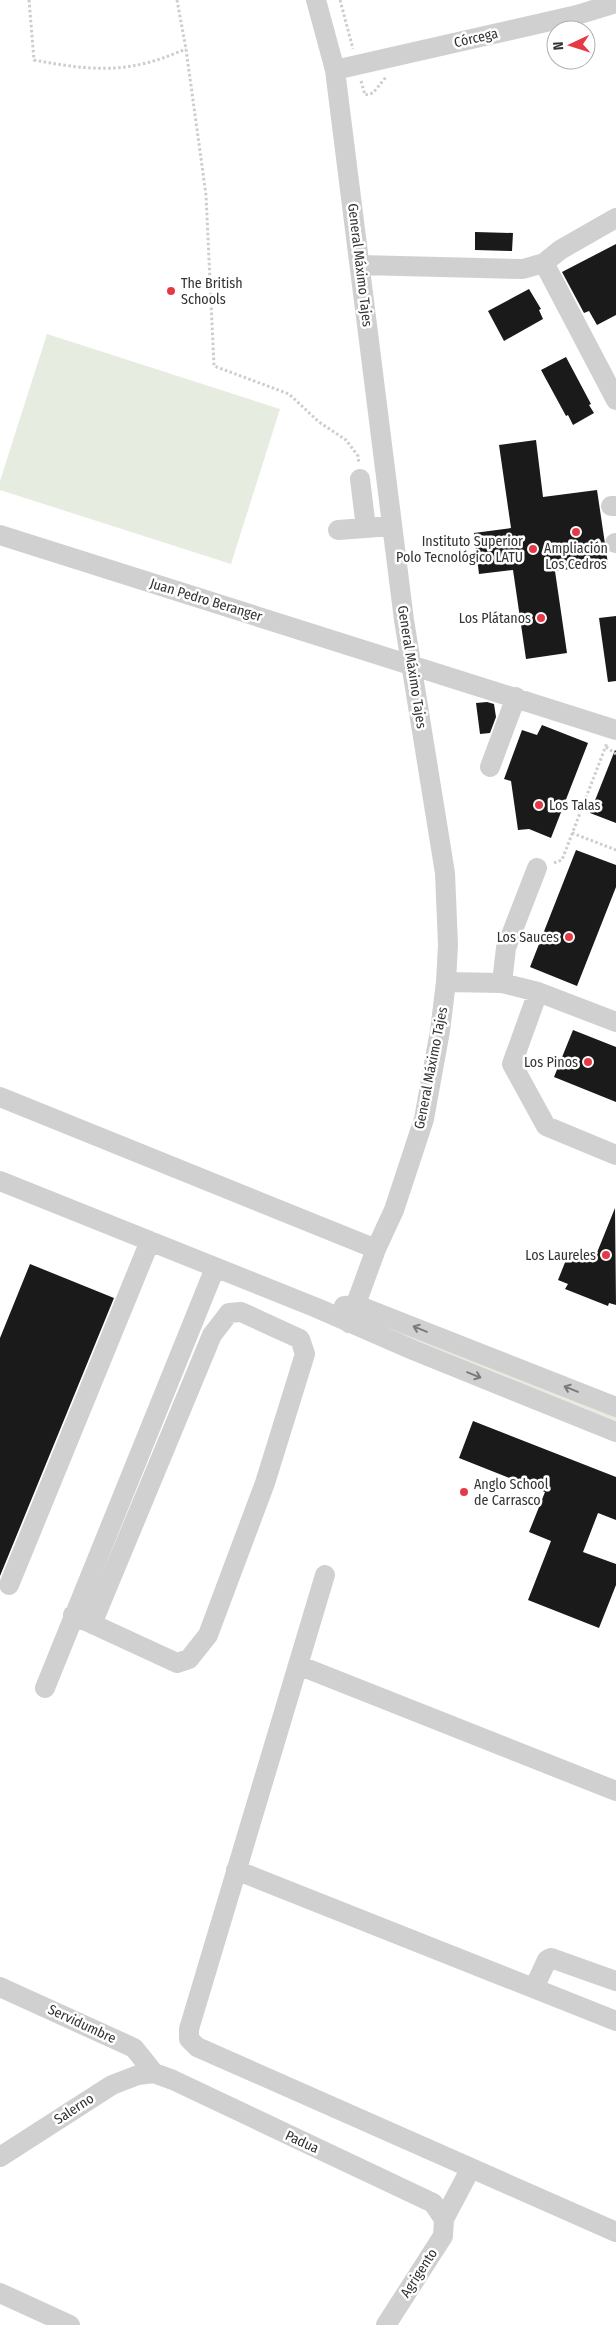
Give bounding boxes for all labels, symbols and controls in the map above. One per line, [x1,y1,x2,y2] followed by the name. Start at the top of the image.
[546,20,596,70] north arrow
[452,25,500,51] street label: Córcega
[550,41,567,51] text: N
[344,202,376,328] street label: General Máximo Tajes
[181,275,243,308] place label: The British Schools
[165,285,177,297] marker: The British Schools
[570,526,582,538] marker: Ampliación Los Cedros
[396,533,523,566] place label: Instituto Superior Polo Tecnológico LATU
[544,540,608,573] place label: Ampliación Los Cedros
[527,543,539,555] marker: Instituto Superior Polo Tecnológico LATU
[148,575,264,625] street label: Juan Pedro Beranger
[394,604,430,730] street label: General Máximo Tajes
[459,610,531,627] place label: Los Plátanos
[535,612,547,624] marker: Los Plátanos
[549,797,600,814] place label: Los Talas
[533,799,545,811] marker: Los Talas
[497,929,559,946] place label: Los Sauces
[563,931,575,943] marker: Los Sauces
[411,1005,451,1131] street label: General Máximo Tajes
[524,1054,578,1071] place label: Los Pinos
[582,1056,594,1068] marker: Los Pinos
[525,1247,596,1264] place label: Los Laureles
[600,1249,612,1261] marker: Los Laureles
[412,1324,427,1333] one-way arrow
[466,1371,482,1380] one-way arrow
[564,1384,579,1393] one-way arrow
[474,1476,549,1509] place label: Anglo School de Carrasco
[458,1486,470,1498] marker: Anglo School de Carrasco
[45,2001,119,2047] street label: Servidumbre
[51,2090,97,2128] street label: Salerno
[282,2127,322,2157] street label: Padua
[397,2245,441,2301] street label: Agrigento

